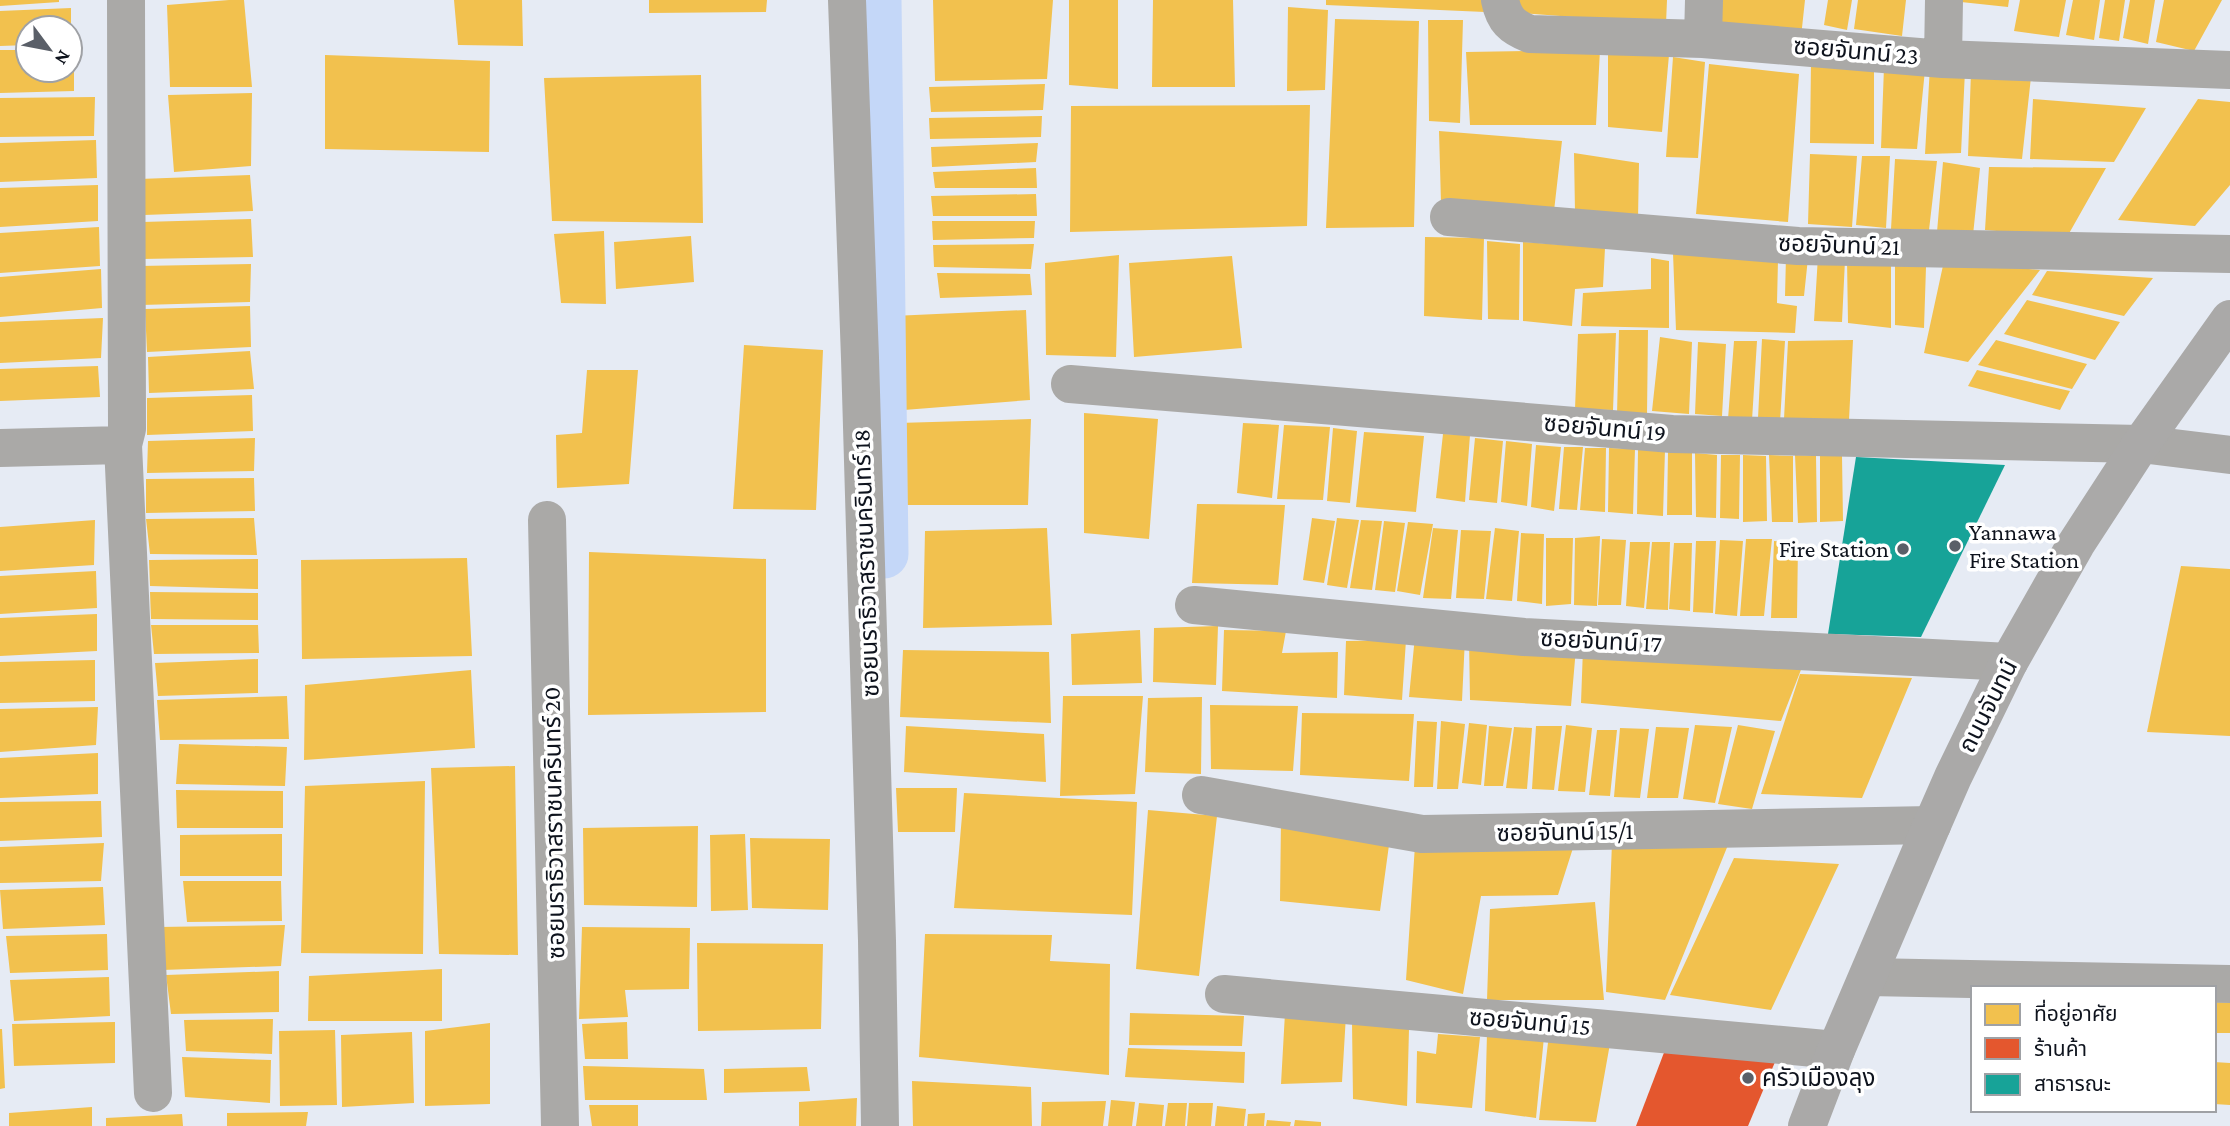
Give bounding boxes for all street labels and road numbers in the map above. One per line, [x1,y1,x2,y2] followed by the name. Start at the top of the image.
[1792,32,1920,69] street label: ซอยจันทน์ 23
[1778,229,1901,260] street label: ซอยจันทน์ 21
[1543,409,1667,446] street label: ซอยจันทน์ 19
[847,429,884,697] street label: ซอยนราธิวาสราชนครินทร์ 18
[1540,624,1663,657] street label: ซอยจันทน์ 17
[1953,655,2022,757] street label: ถนนจันทน์
[538,687,569,959] street label: ซอยนราธิวาสราชนครินทร์ 20
[1496,817,1634,846] street label: ซอยจันทน์ 15/1
[1468,1003,1592,1040] street label: ซอยจันทน์ 15

